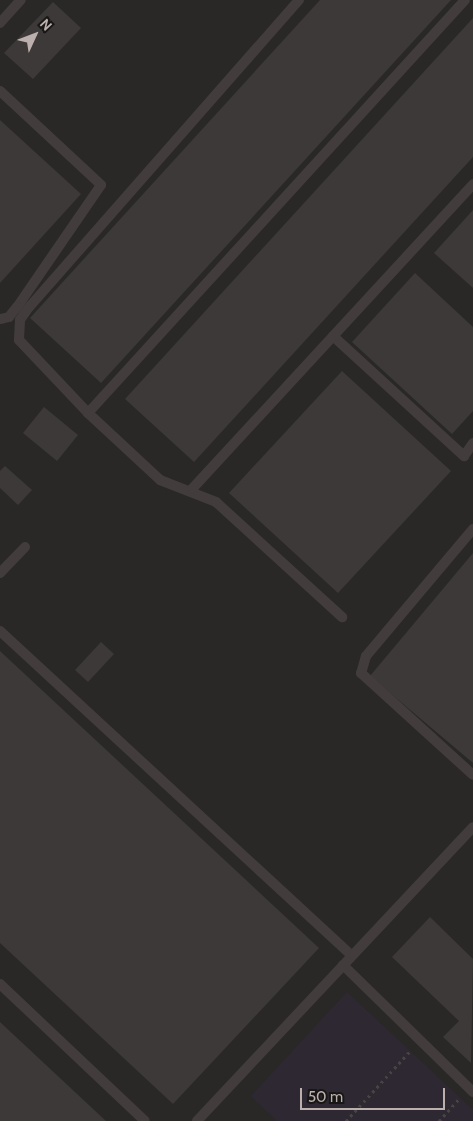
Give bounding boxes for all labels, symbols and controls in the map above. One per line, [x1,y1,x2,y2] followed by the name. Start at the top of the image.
[10,10,60,60] north arrow
[36,15,56,35] text: N
[303,1078,448,1110] scale bar
[308,1088,343,1106] text: 50 m

